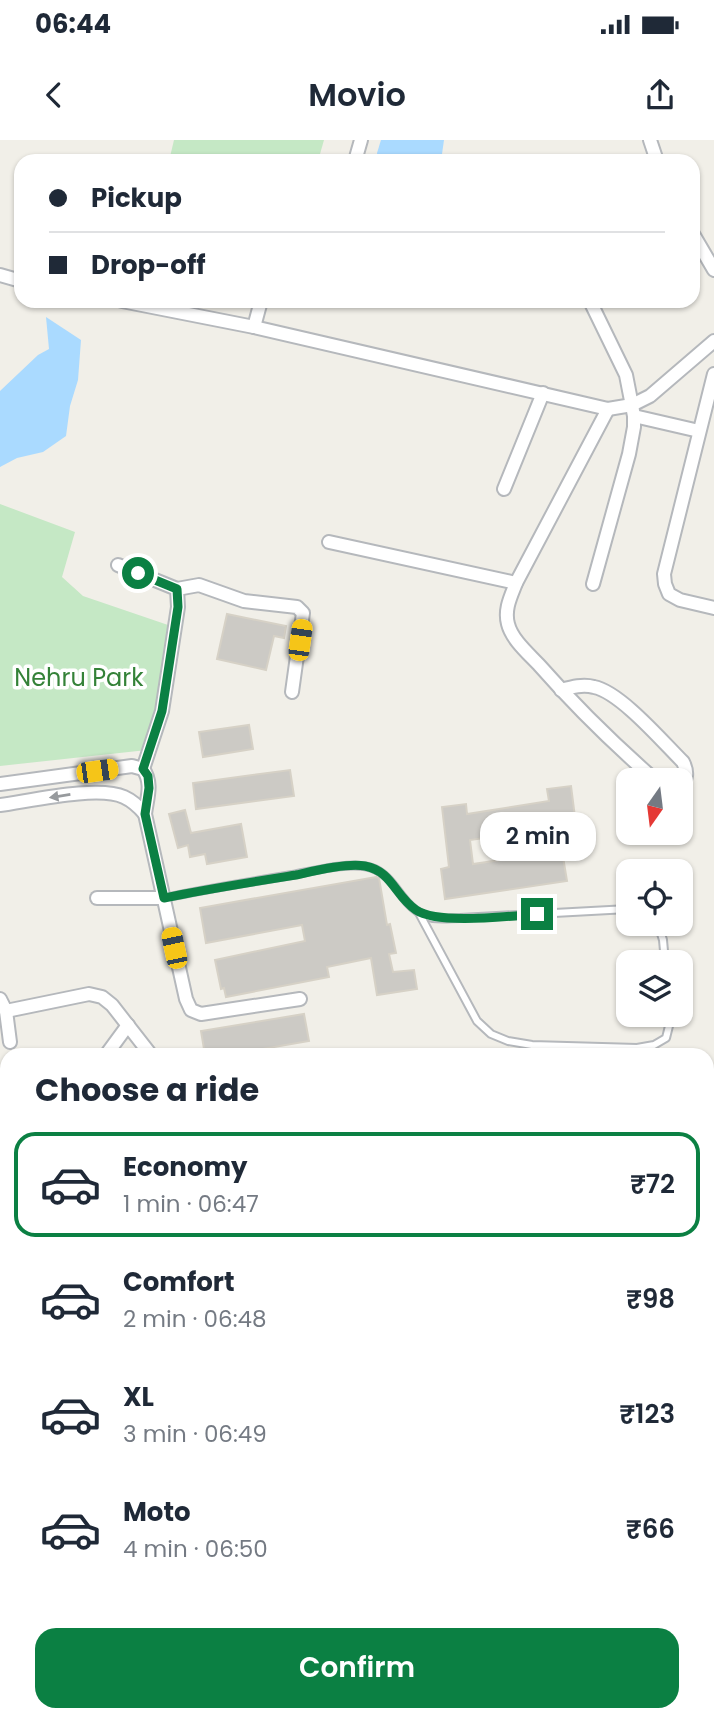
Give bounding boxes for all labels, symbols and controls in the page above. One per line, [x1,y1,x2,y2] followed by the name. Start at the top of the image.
[35,6,111,42] text: 06:44
[308,72,406,117] text: Movio
[35,76,73,114] icon: back
[641,76,679,114] icon: share
[91,180,182,216] text: Pickup
[91,247,206,283] text: Drop-off
[122,557,154,589] route start
[287,618,314,662] car
[14,661,144,694] park label: Nehru Park
[75,758,120,784] car
[616,768,693,845] north arrow
[616,768,693,1027] map controls
[48,791,70,802] one-way arrow
[479,812,595,862] callout: 2 min
[506,820,570,852] text: 2 min
[616,859,693,936] button: locate
[521,898,553,930] route end
[160,925,189,971] car
[616,950,693,1027] button: layers
[35,1067,259,1112] text: Choose a ride
[123,1149,247,1185] text: Economy
[39,1153,102,1216] icon: car
[630,1166,675,1202] text: ₹72
[123,1188,259,1220] text: 1 min · 06:47
[123,1264,235,1300] text: Comfort
[39,1268,102,1331] icon: car
[626,1281,675,1317] text: ₹98
[123,1303,267,1335] text: 2 min · 06:48
[123,1379,154,1415] text: XL
[39,1383,102,1446] icon: car
[619,1396,675,1432] text: ₹123
[123,1418,267,1450] text: 3 min · 06:49
[123,1494,191,1530] text: Moto
[39,1498,102,1561] icon: car
[626,1511,675,1547] text: ₹66
[123,1533,268,1565] text: 4 min · 06:50
[35,1628,679,1708] button: Confirm

